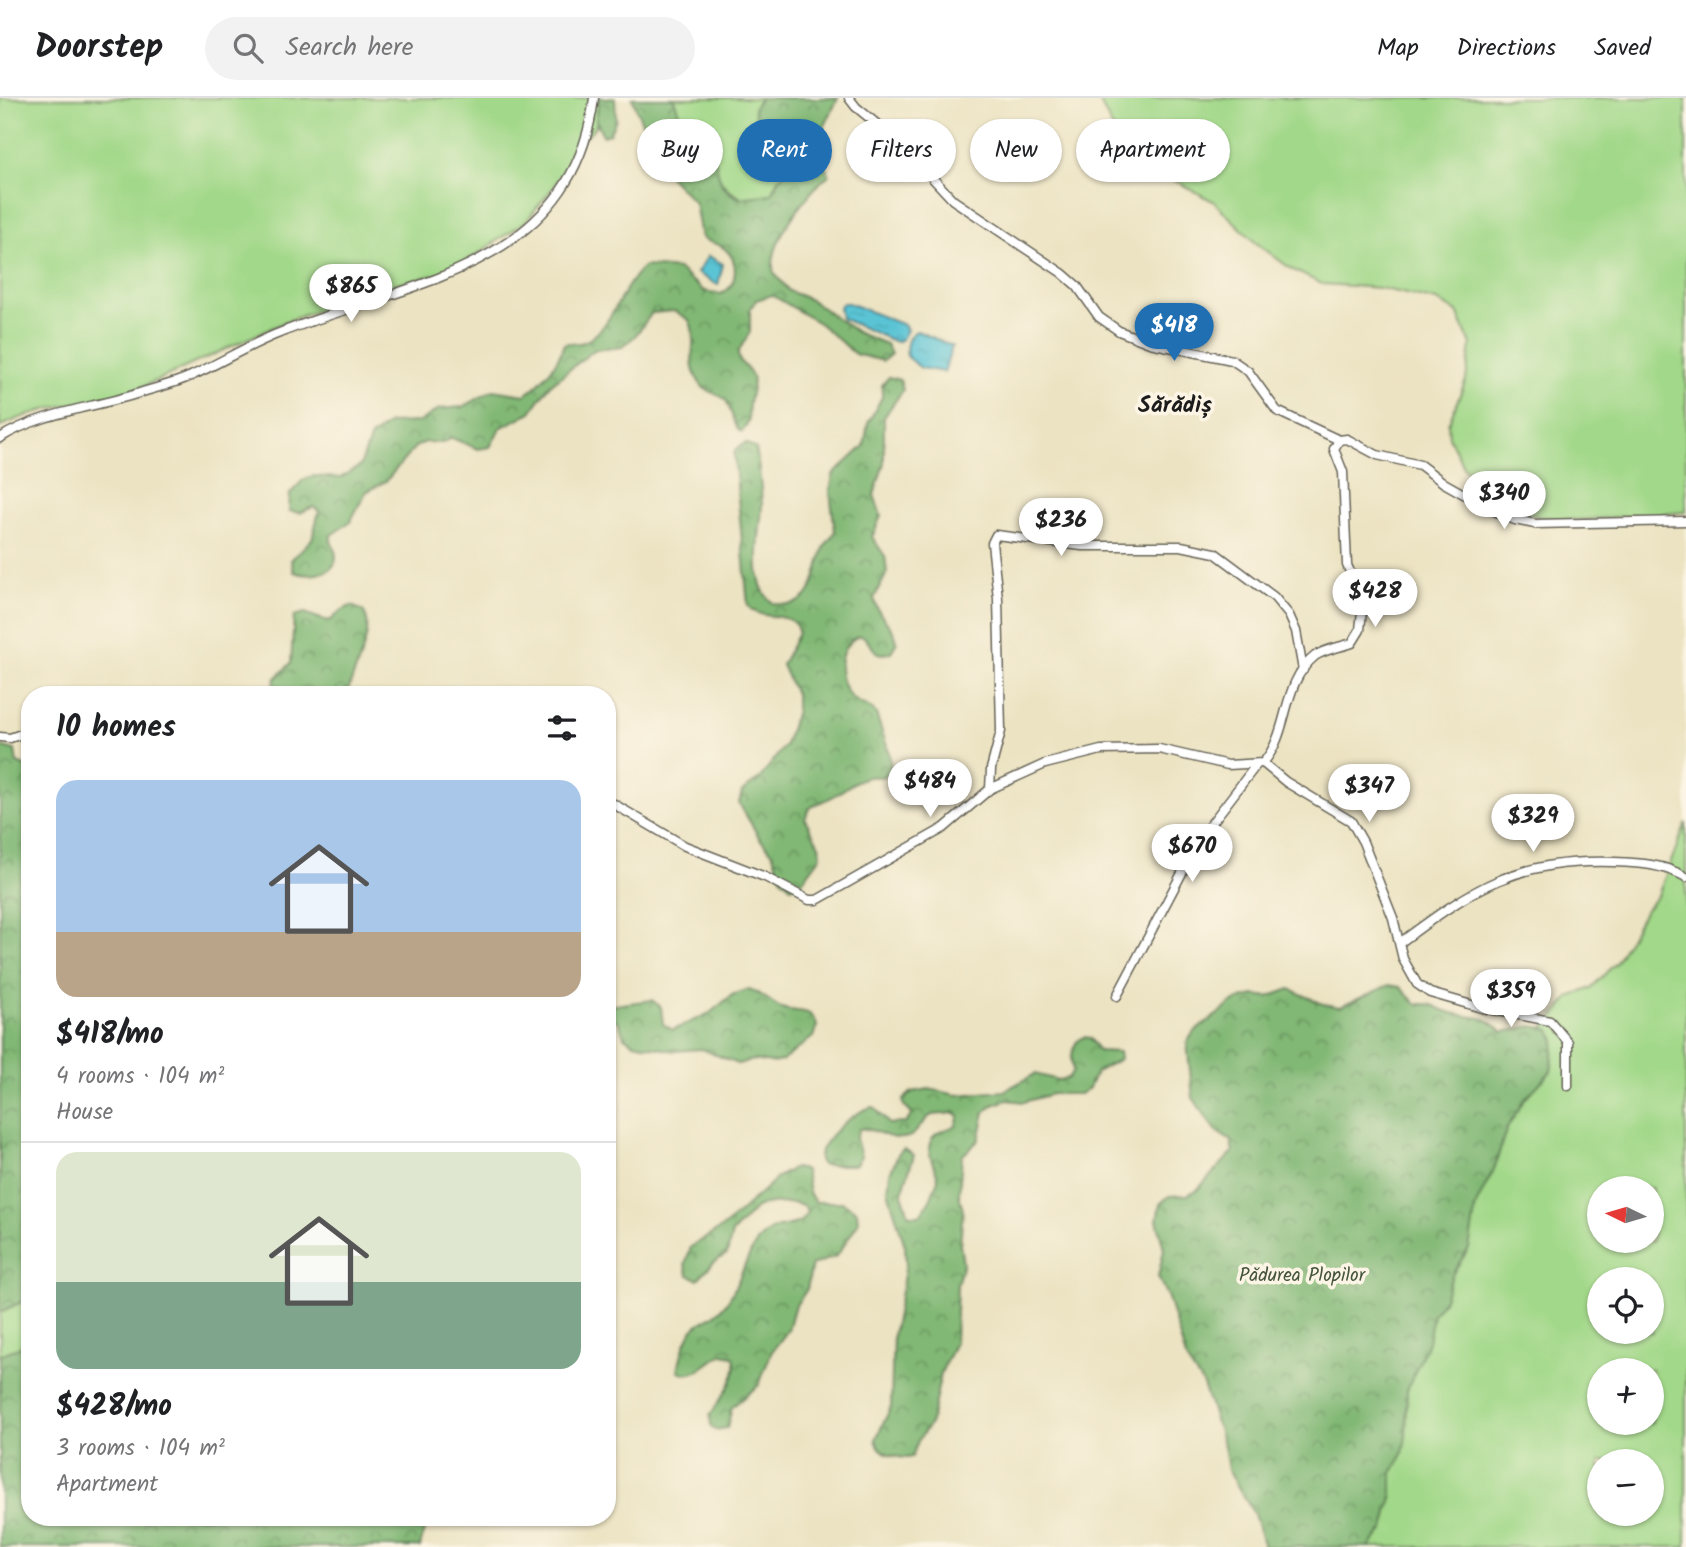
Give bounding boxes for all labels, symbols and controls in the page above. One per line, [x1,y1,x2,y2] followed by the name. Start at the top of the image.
[205,17,695,80] search box
[35,22,163,75] text: Doorstep
[285,27,413,69] text: Search here
[229,29,267,67] icon: search
[1377,29,1419,68] text: Map
[1457,29,1556,68] text: Directions
[1594,29,1651,68] text: Saved
[637,119,723,182] chip: Buy
[737,119,832,182] chip: Rent
[846,119,956,182] chip: Filters
[970,119,1062,182] chip: New
[1076,119,1230,182] chip: Apartment
[310,264,392,324] pin: $865
[325,269,377,305] text: $865
[1133,303,1215,363] pin: $418
[1151,308,1197,344] text: $418
[1138,388,1212,424] district label: Sărădiș
[1463,472,1545,531] pin: $340
[1479,476,1529,512] text: $340
[1020,498,1102,558] pin: $236
[1035,503,1087,539] text: $236
[1334,570,1416,629] pin: $428
[1348,574,1402,610] text: $428
[56,704,176,752] text: 10 homes
[543,709,581,747] icon: filters
[889,760,971,819] pin: $484
[904,764,956,800] text: $484
[1328,764,1410,824] pin: $347
[1344,769,1394,805] text: $347
[1492,794,1574,854] pin: $329
[1507,799,1559,835] text: $329
[1151,824,1233,884] pin: $670
[256,826,382,952] icon: home
[1168,829,1216,865] text: $670
[1470,970,1552,1029] pin: $359
[1486,974,1536,1010] text: $359
[56,1011,164,1059] text: $418/mo
[56,1059,224,1095] text: 4 rooms · 104 m²
[56,1095,113,1131] text: House
[1587,1176,1664,1253] north arrow
[1587,1176,1664,1526] map controls
[256,1198,382,1324] icon: home
[1239,1261,1367,1291] park label: Pădurea Plopilor
[1587,1267,1664,1344] button: locate
[1587,1358,1664,1435] button: +
[56,1383,172,1431] text: $428/mo
[56,1431,225,1467] text: 3 rooms · 104 m²
[1587,1449,1664,1526] button: −
[56,1467,158,1503] text: Apartment

